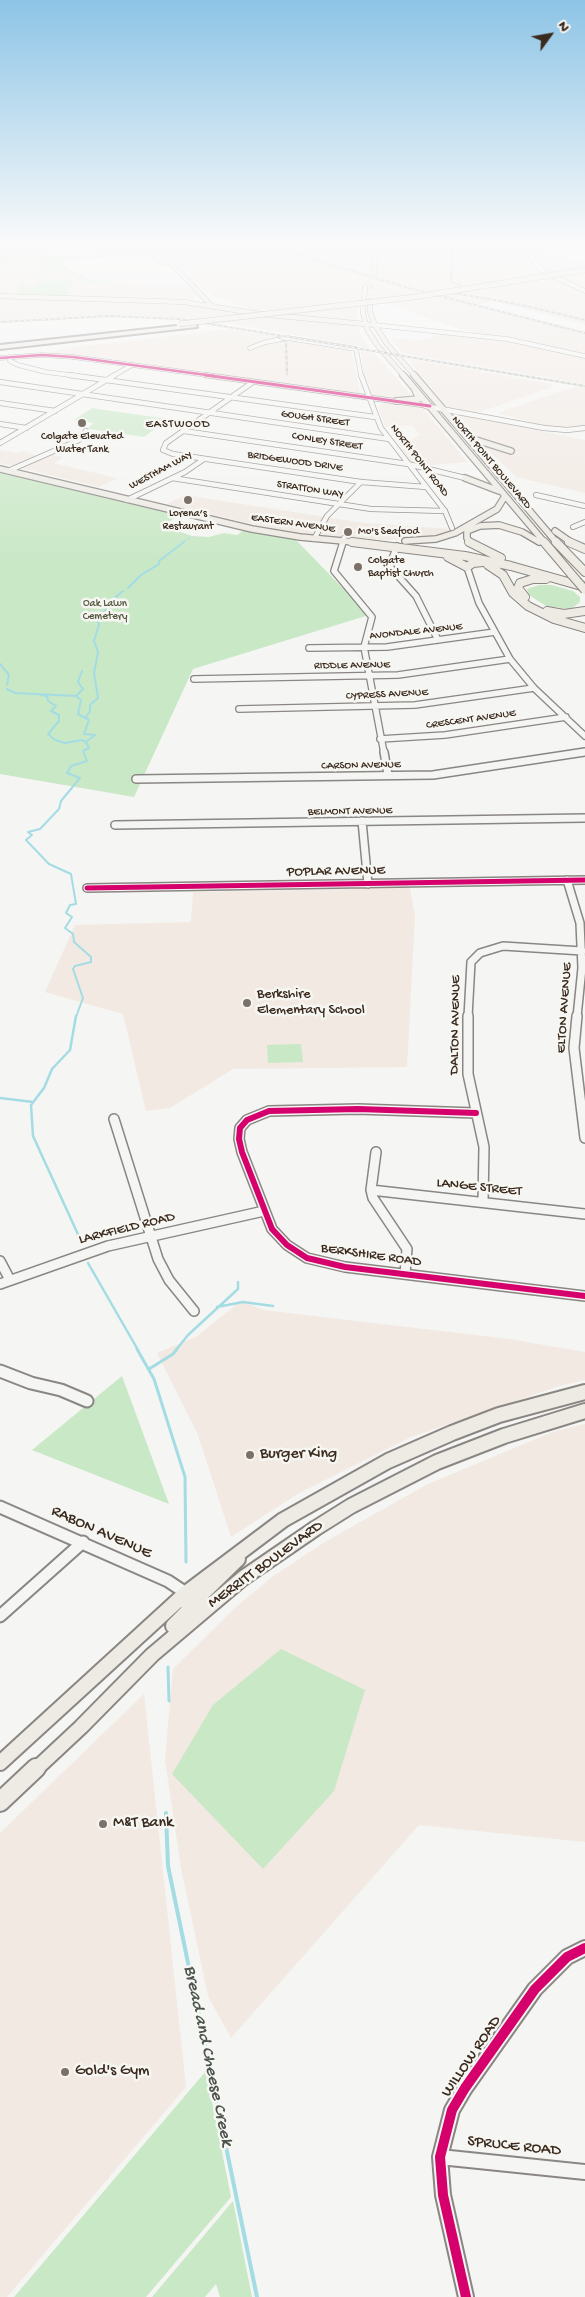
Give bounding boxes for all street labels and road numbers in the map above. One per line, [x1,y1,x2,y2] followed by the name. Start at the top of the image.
[280,408,350,430] street label: GOUGH STREET
[448,414,534,512] street label: NORTH POINT BOULEVARD
[387,422,451,500] street label: NORTH POINT ROAD
[291,430,363,454] street label: CONLEY STREET
[127,449,195,493] street label: WESTHAM WAY
[247,449,343,475] street label: BRIDGEWOOD DRIVE
[276,478,344,502] street label: STRATTON WAY
[250,512,336,536] street label: EASTERN AVENUE
[369,621,463,643] street label: AVONDALE AVENUE
[314,659,390,673] street label: RIDDLE AVENUE
[346,686,428,704] street label: CYPRESS AVENUE
[425,707,517,733] street label: CRESCENT AVENUE
[321,759,401,773] street label: CARSON AVENUE
[308,805,392,819] street label: BELMONT AVENUE
[287,863,385,881] street label: POPLAR AVENUE
[553,962,577,1054] street label: ELTON AVENUE
[447,975,465,1075] street label: DALTON AVENUE
[436,1175,522,1201] street label: LANGE STREET
[77,1209,177,1249] street label: LARKFIELD ROAD
[320,1241,422,1271] street label: BERKSHIRE ROAD
[48,1502,154,1564] street label: RABON AVENUE
[205,1517,327,1613] street label: MERRITT BOULEVARD
[438,2013,506,2101] street label: WILLOW ROAD
[466,2133,562,2161] street label: SPRUCE ROAD

